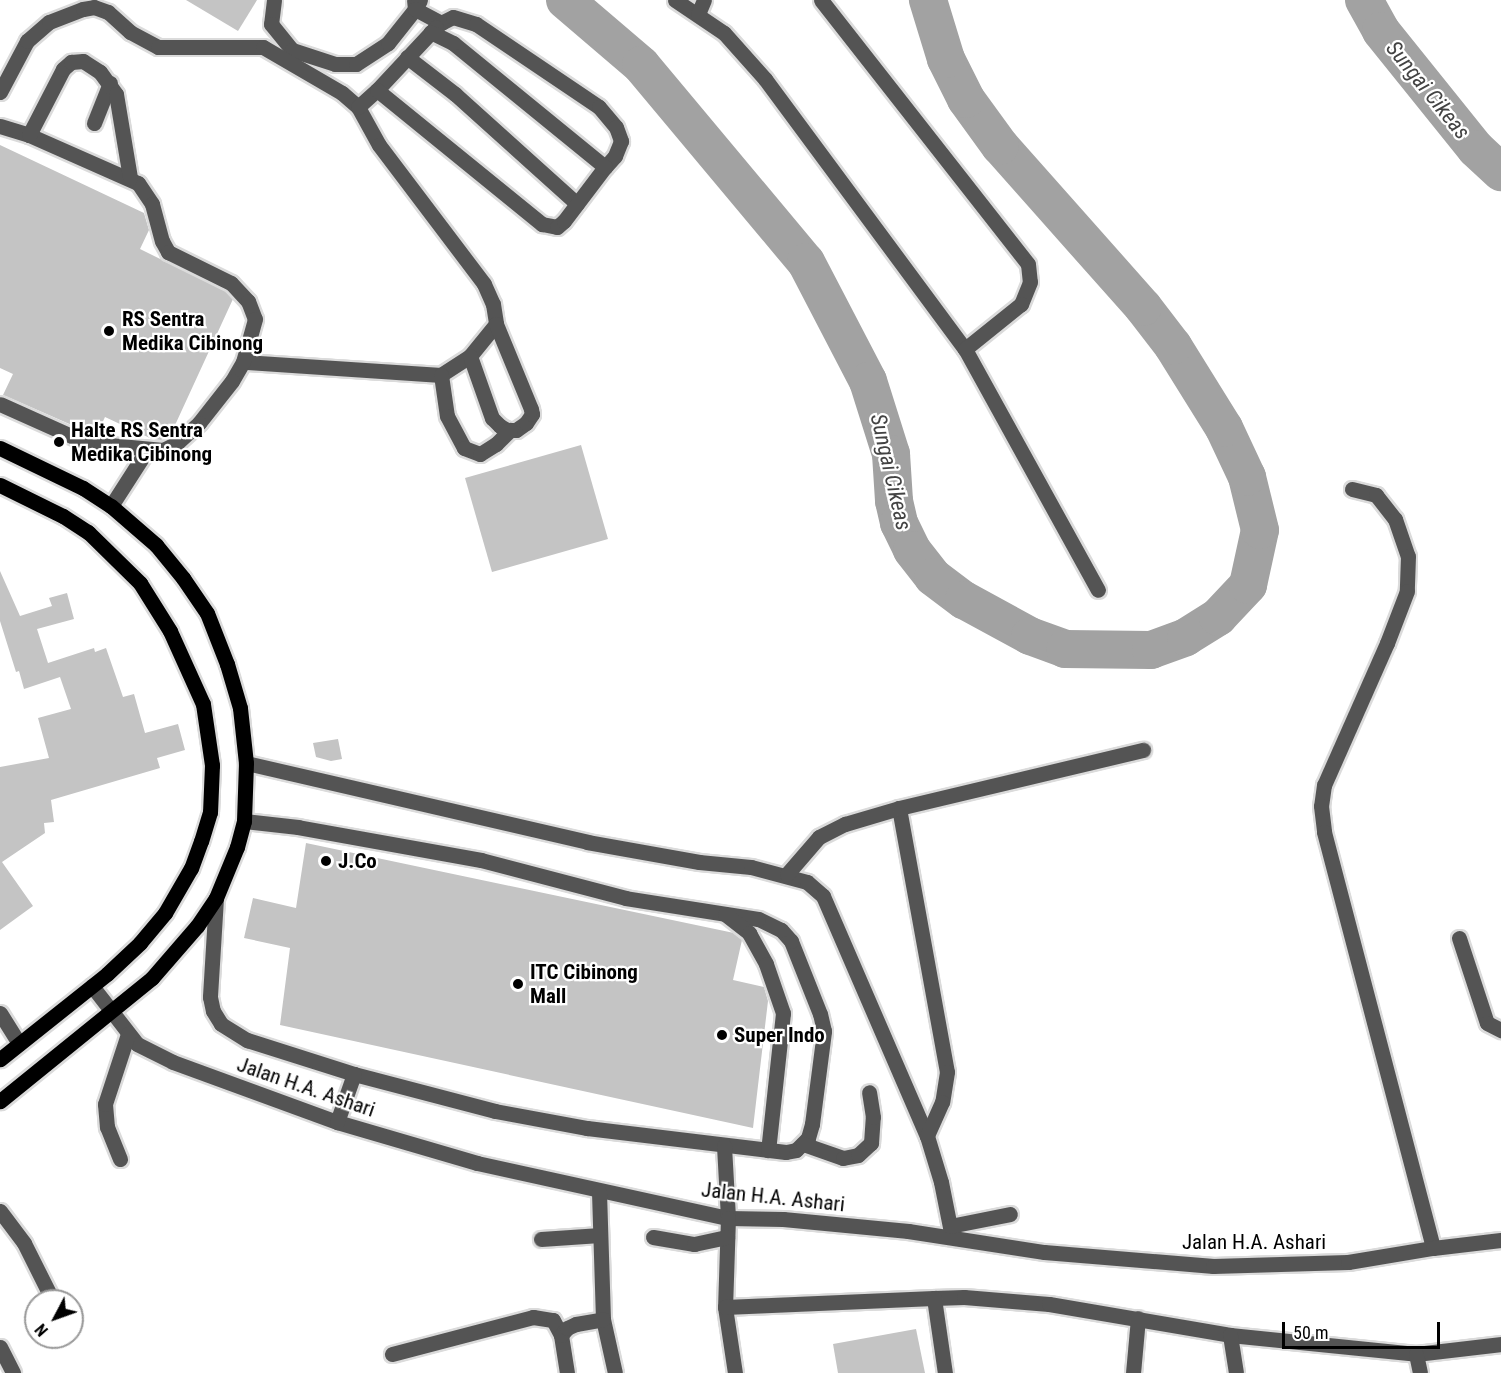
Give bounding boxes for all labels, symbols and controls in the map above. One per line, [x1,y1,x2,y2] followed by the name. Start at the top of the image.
[1380,36,1476,144] water label: Sungai Cikeas
[122,306,263,356] place label: RS Sentra Medika Cibinong
[100,322,118,340] marker: RS Sentra Medika Cibinong
[865,411,917,533] water label: Sungai Cikeas
[71,417,212,467] place label: Halte RS Sentra Medika Cibinong
[52,435,66,449] marker: Halte RS Sentra Medika Cibinong
[338,848,377,874] place label: J.Co
[319,854,333,868] marker: J.Co
[530,959,638,1009] place label: ITC Cibinong Mall
[511,977,525,991] marker: ITC Cibinong Mall
[734,1022,825,1048] place label: Super Indo
[715,1028,729,1042] marker: Super Indo
[234,1052,378,1122] street label: Jalan H.A. Ashari
[700,1177,846,1217] street label: Jalan H.A. Ashari
[1182,1229,1326,1255] street label: Jalan H.A. Ashari
[24,1289,84,1349] north arrow
[1285,1310,1442,1348] scale bar
[31,1320,52,1340] text: N
[1293,1322,1328,1343] text: 50 m

